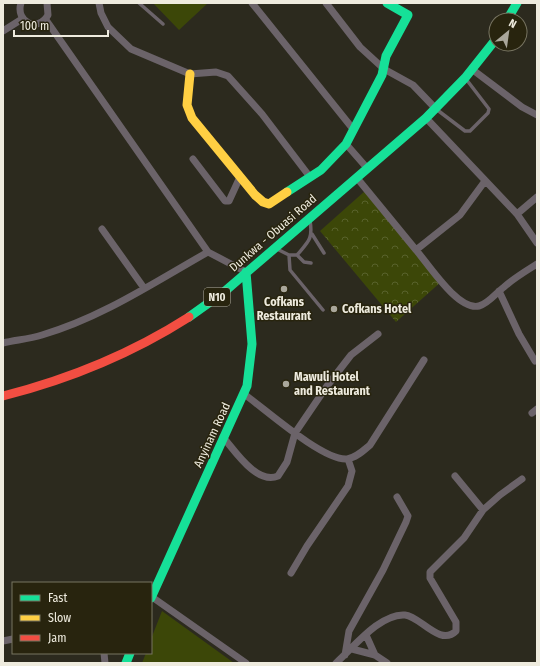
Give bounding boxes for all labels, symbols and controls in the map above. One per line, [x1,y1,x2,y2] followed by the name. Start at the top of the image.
[14,12,108,38] scale bar
[488,12,528,52] north arrow
[507,16,519,31] text: N
[20,19,49,33] text: 100 m
[227,191,319,275] street label: Dunkwa - Obuasi Road
[279,284,289,294] marker: Cofkans Restaurant
[204,288,230,306] road number: N10
[257,295,312,323] place label: Cofkans Restaurant
[342,302,412,316] place label: Cofkans Hotel
[329,304,339,314] marker: Cofkans Hotel
[294,370,371,398] place label: Mawuli Hotel and Restaurant
[281,379,291,389] marker: Mawuli Hotel and Restaurant
[191,400,233,470] street label: Anyinam Road
[12,582,152,654] legend
[48,591,67,605] text: Fast
[48,611,71,625] text: Slow
[48,631,66,645] text: Jam

